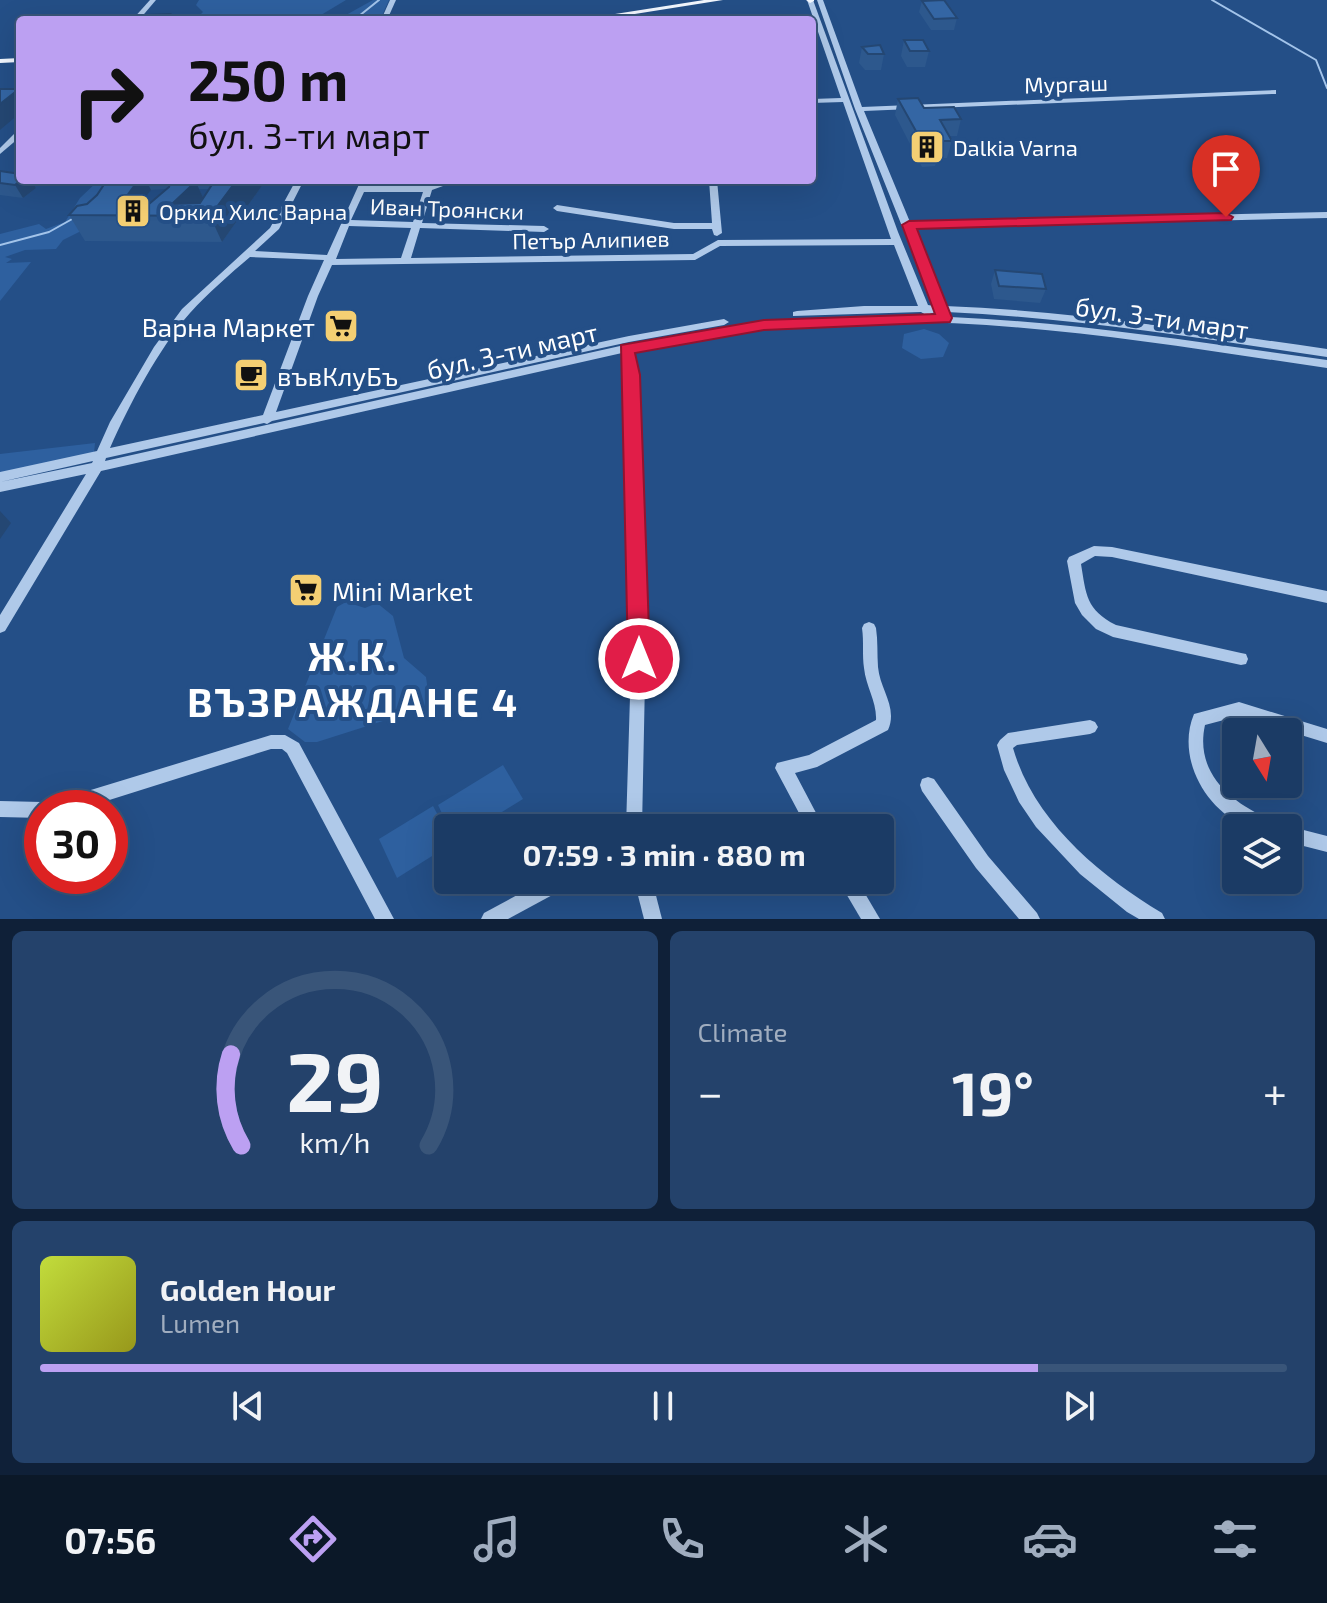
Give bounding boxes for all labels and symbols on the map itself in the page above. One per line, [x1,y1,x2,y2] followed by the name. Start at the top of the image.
[1024,69,1108,98] street label: Мургаш
[908,128,946,166] building icon: Dalkia Varna
[953,134,1078,160] place label: Dalkia Varna
[1192,135,1260,217] pin
[114,192,152,230] building icon: Оркид Хилс Варна
[370,192,524,224] street label: Иван Троянски
[159,198,347,224] place label: Оркид Хилс Варна
[512,225,670,253] street label: Петър Алипиев
[1073,289,1251,346] street label: бул. 3-ти март
[322,307,360,345] supermarket icon: Варна Маркет
[142,311,315,342] place label: Варна Маркет
[423,315,601,386] street label: бул. 3-ти март
[232,356,270,394] cafe icon: въвКлуБъ
[277,360,398,392] place label: въвКлуБъ
[287,571,325,609] supermarket icon: Mini Market
[332,575,473,606] place label: Mini Market
[597,617,681,701] position arrow
[187,631,519,725] district label: Ж.К. ВЪЗРАЖДАНЕ 4
[1222,718,1302,798] north arrow
[24,790,128,894] speed limit sign: 30

